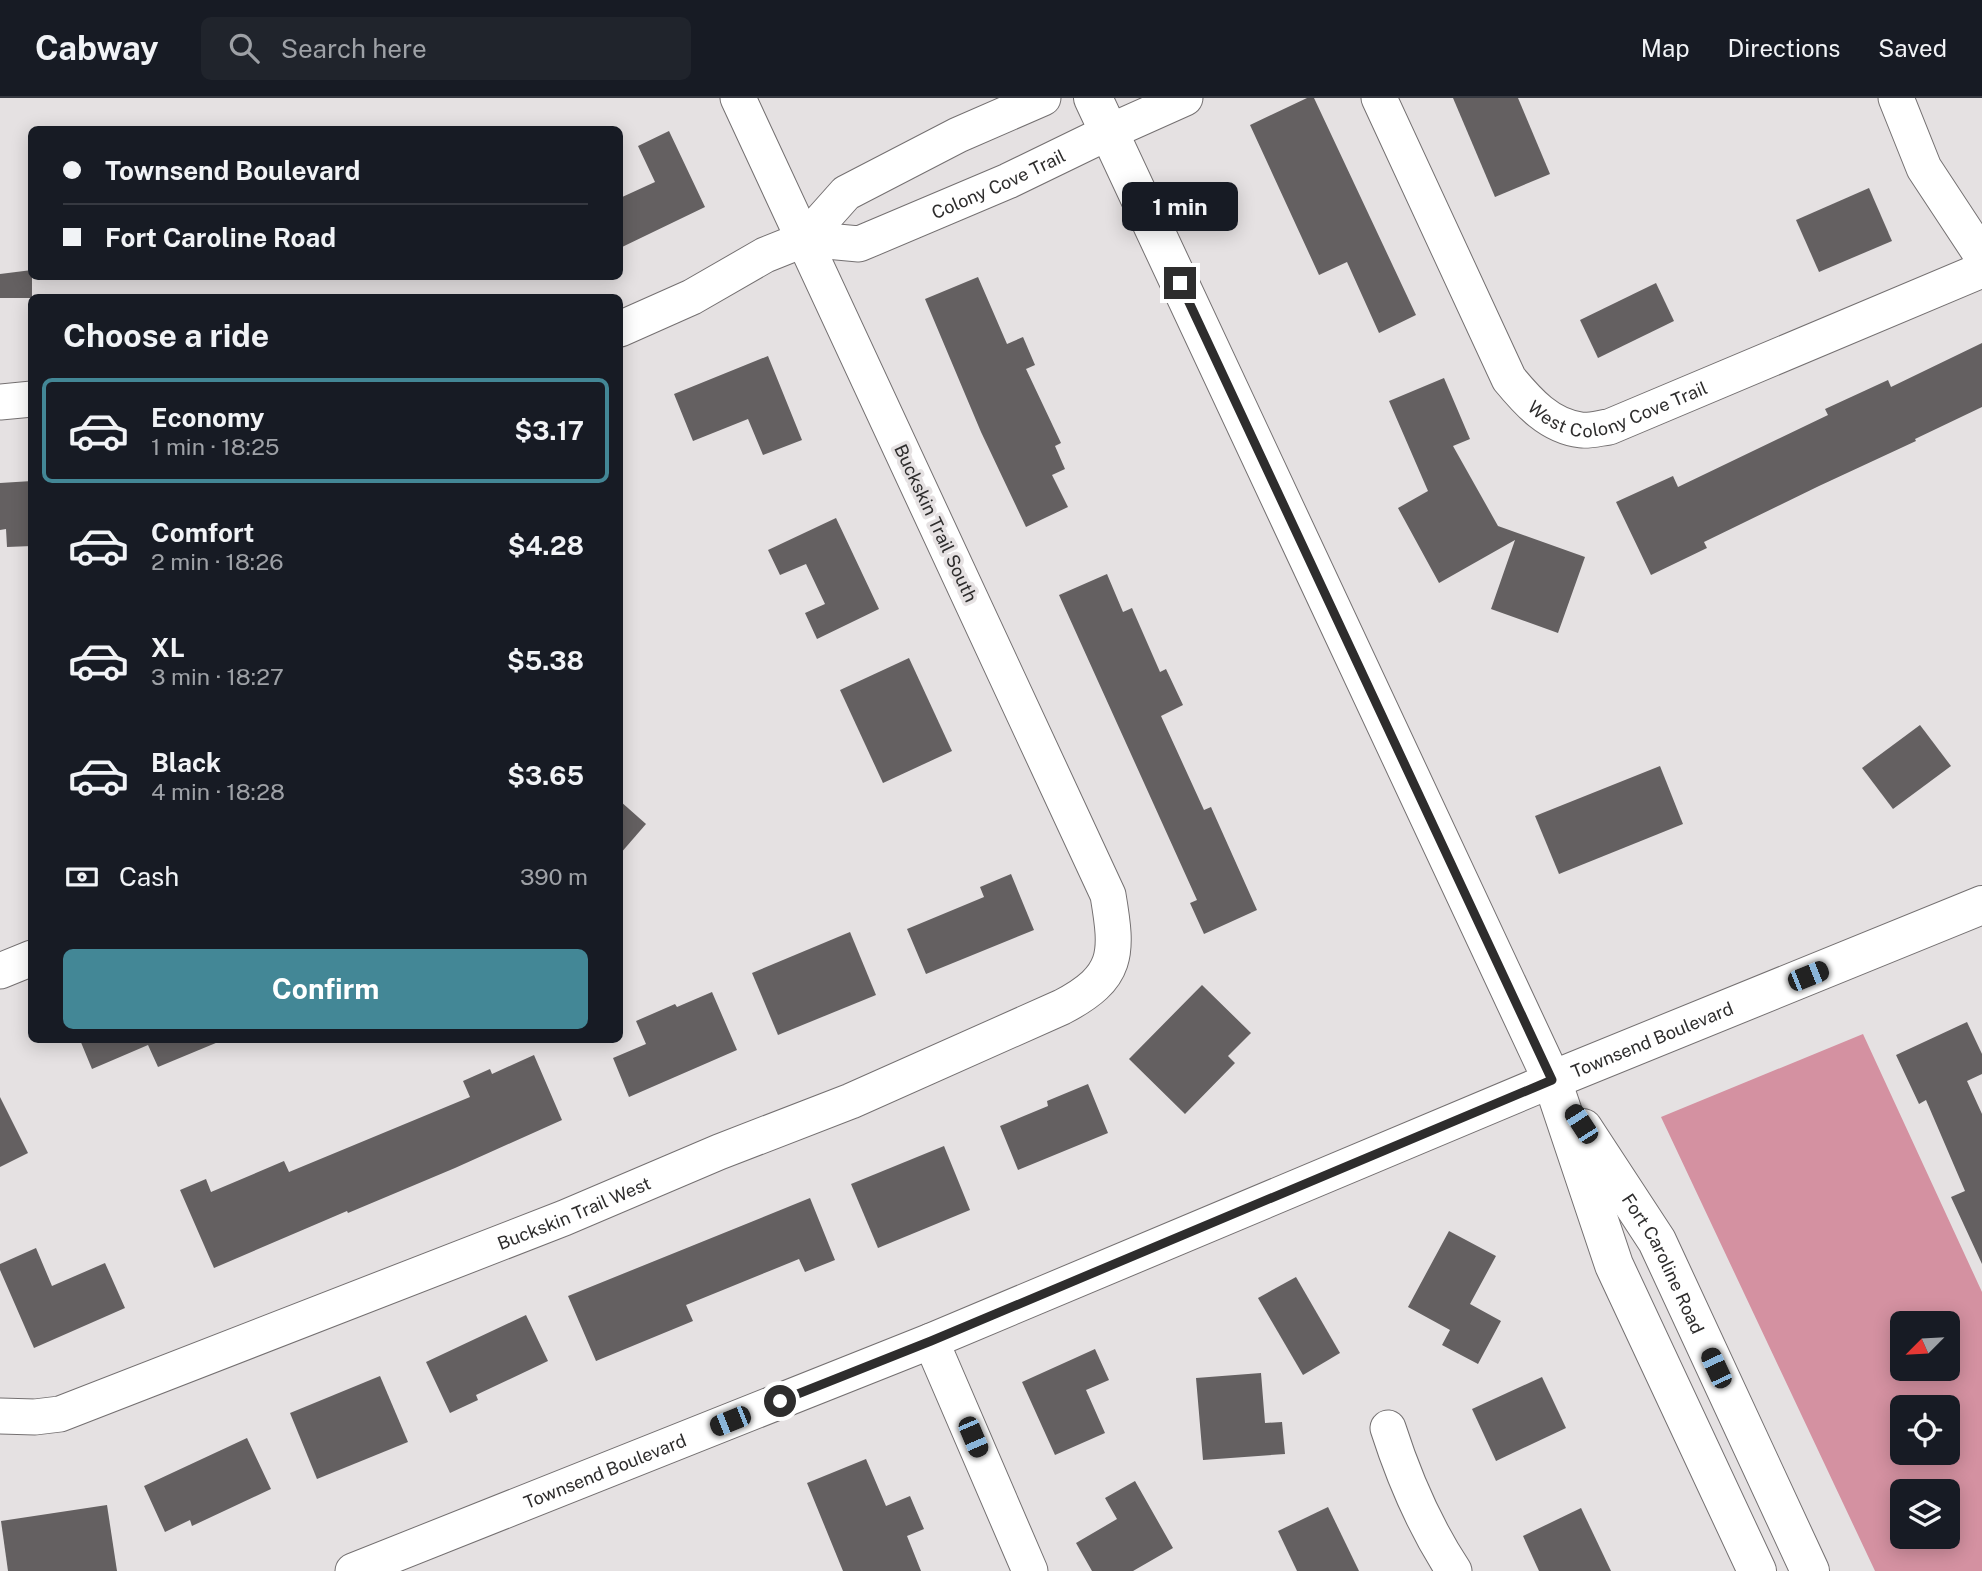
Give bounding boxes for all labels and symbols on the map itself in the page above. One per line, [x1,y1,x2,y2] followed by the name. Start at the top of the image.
[928,144,1069,223] street label: Colony Cove Trail
[1122,181,1238,230] callout: 1 min
[1164,267,1196,299] route end
[1523,373,1715,407] street label: West Colony Cove Trail
[1524,377,1710,441] text: West Colony Cove Trail
[890,441,982,605] street label: Buckskin Trail South
[1785,958,1832,994] car
[1568,997,1736,1082] street label: Townsend Boulevard
[1561,1101,1602,1147] car
[494,1172,654,1253] street label: Buckskin Trail West
[1618,1189,1709,1337] street label: Fort Caroline Road
[1890,1311,1960,1381] north arrow
[1698,1345,1735,1391] car
[764,1385,796,1417] route start
[707,1403,754,1439] car
[956,1414,991,1460] car
[521,1429,689,1513] street label: Townsend Boulevard

